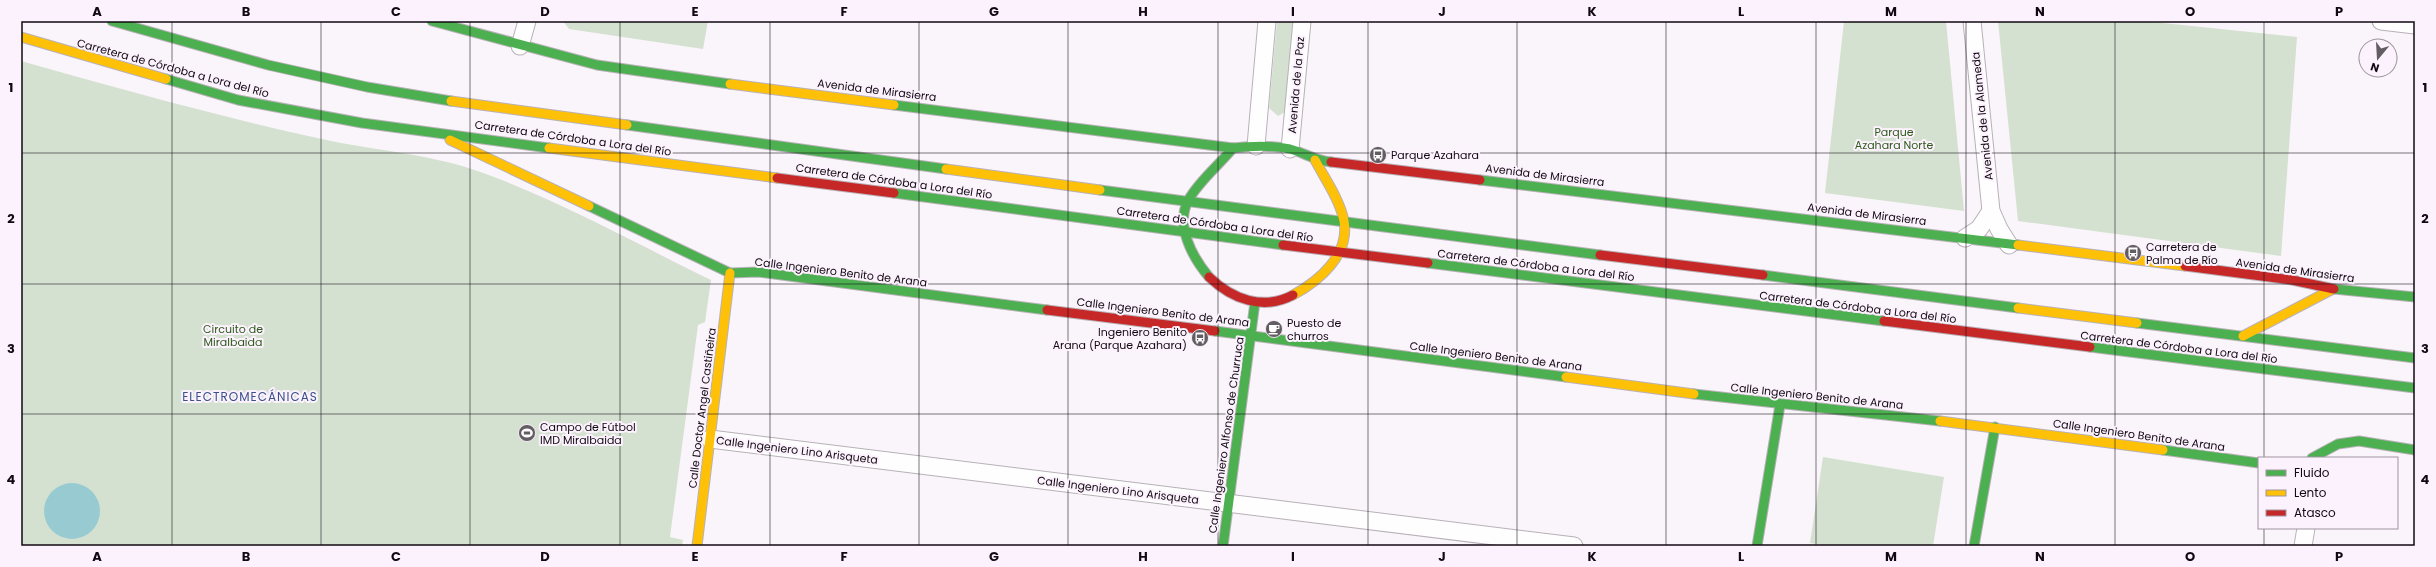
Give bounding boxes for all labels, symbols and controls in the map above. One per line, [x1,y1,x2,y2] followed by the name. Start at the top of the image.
[92,2,102,21] text: A
[242,2,251,21] text: B
[391,2,401,21] text: C
[540,2,550,21] text: D
[691,2,699,21] text: E
[840,2,848,21] text: F
[989,2,999,21] text: G
[1138,2,1148,21] text: H
[1291,2,1295,21] text: I
[1438,2,1446,21] text: J
[1587,2,1597,21] text: K
[1738,2,1744,21] text: L
[1885,2,1897,21] text: M
[2035,2,2045,21] text: N
[2185,2,2195,21] text: O
[2335,2,2343,21] text: P
[75,35,271,101] street label: Carretera de Córdoba a Lora del Río
[1284,36,1308,134] street label: Avenida de la Paz
[2358,38,2398,78] north arrow
[1967,51,1997,181] street label: Avenida de la Alameda
[2368,59,2381,76] text: N
[817,75,937,105] street label: Avenida de Mirasierra
[9,78,13,97] text: 1
[2423,78,2427,97] text: 1
[474,116,672,160] street label: Carretera de Córdoba a Lora del Río
[1855,124,1933,153] park label: Parque Azahara Norte
[1368,145,1388,165] bus stop icon: Parque Azahara
[1391,147,1479,163] place label: Parque Azahara
[795,159,993,203] street label: Carretera de Córdoba a Lora del Río
[1485,160,1605,190] street label: Avenida de Mirasierra
[1807,199,1927,229] street label: Avenida de Mirasierra
[1116,202,1314,246] street label: Carretera de Córdoba a Lora del Río
[7,209,15,228] text: 2
[2421,209,2429,228] text: 2
[2146,239,2218,268] place label: Carretera de Palma de Río
[2123,243,2143,263] bus stop icon: Carretera de Palma de Río
[1437,245,1635,285] street label: Carretera de Córdoba a Lora del Río
[754,253,928,291] street label: Calle Ingeniero Benito de Arana
[2235,254,2355,286] street label: Avenida de Mirasierra
[1759,287,1957,327] street label: Carretera de Córdoba a Lora del Río
[1076,293,1250,331] street label: Calle Ingeniero Benito de Arana
[1287,315,1341,344] place label: Puesto de churros
[1264,319,1284,339] cafe icon: Puesto de churros
[203,321,263,350] park label: Circuito de Miralbaida
[1053,324,1187,353] place label: Ingeniero Benito Arana (Parque Azahara)
[684,327,720,489] street label: Calle Doctor Angel Castiñeira
[2080,327,2278,367] street label: Carretera de Córdoba a Lora del Río
[1190,328,1210,348] bus stop icon: Ingeniero Benito Arana (Parque Azahara)
[1204,336,1248,534] street label: Calle Ingeniero Alfonso de Churruca
[1409,337,1583,375] street label: Calle Ingeniero Benito de Arana
[7,339,15,358] text: 3
[2421,339,2429,358] text: 3
[1730,379,1904,413] street label: Calle Ingeniero Benito de Arana
[182,388,318,405] district label: ELECTROMECÁNICAS
[2052,415,2226,455] street label: Calle Ingeniero Benito de Arana
[540,419,636,448] place label: Campo de Fútbol IMD Miralbaida
[517,423,537,443] sports icon: Campo de Fútbol IMD Miralbaida
[715,432,879,468] street label: Calle Ingeniero Lino Arisqueta
[2258,457,2398,529] legend
[2294,464,2330,481] text: Fluido
[7,470,16,489] text: 4
[2421,470,2430,489] text: 4
[1036,472,1200,508] street label: Calle Ingeniero Lino Arisqueta
[2294,484,2327,501] text: Lento
[2294,504,2336,521] text: Atasco
[92,547,102,566] text: A
[242,547,251,566] text: B
[391,547,401,566] text: C
[540,547,550,566] text: D
[691,547,699,566] text: E
[840,547,848,566] text: F
[989,547,999,566] text: G
[1138,547,1148,566] text: H
[1291,547,1295,566] text: I
[1438,547,1446,566] text: J
[1587,547,1597,566] text: K
[1738,547,1744,566] text: L
[1885,547,1897,566] text: M
[2035,547,2045,566] text: N
[2185,547,2195,566] text: O
[2335,547,2343,566] text: P

